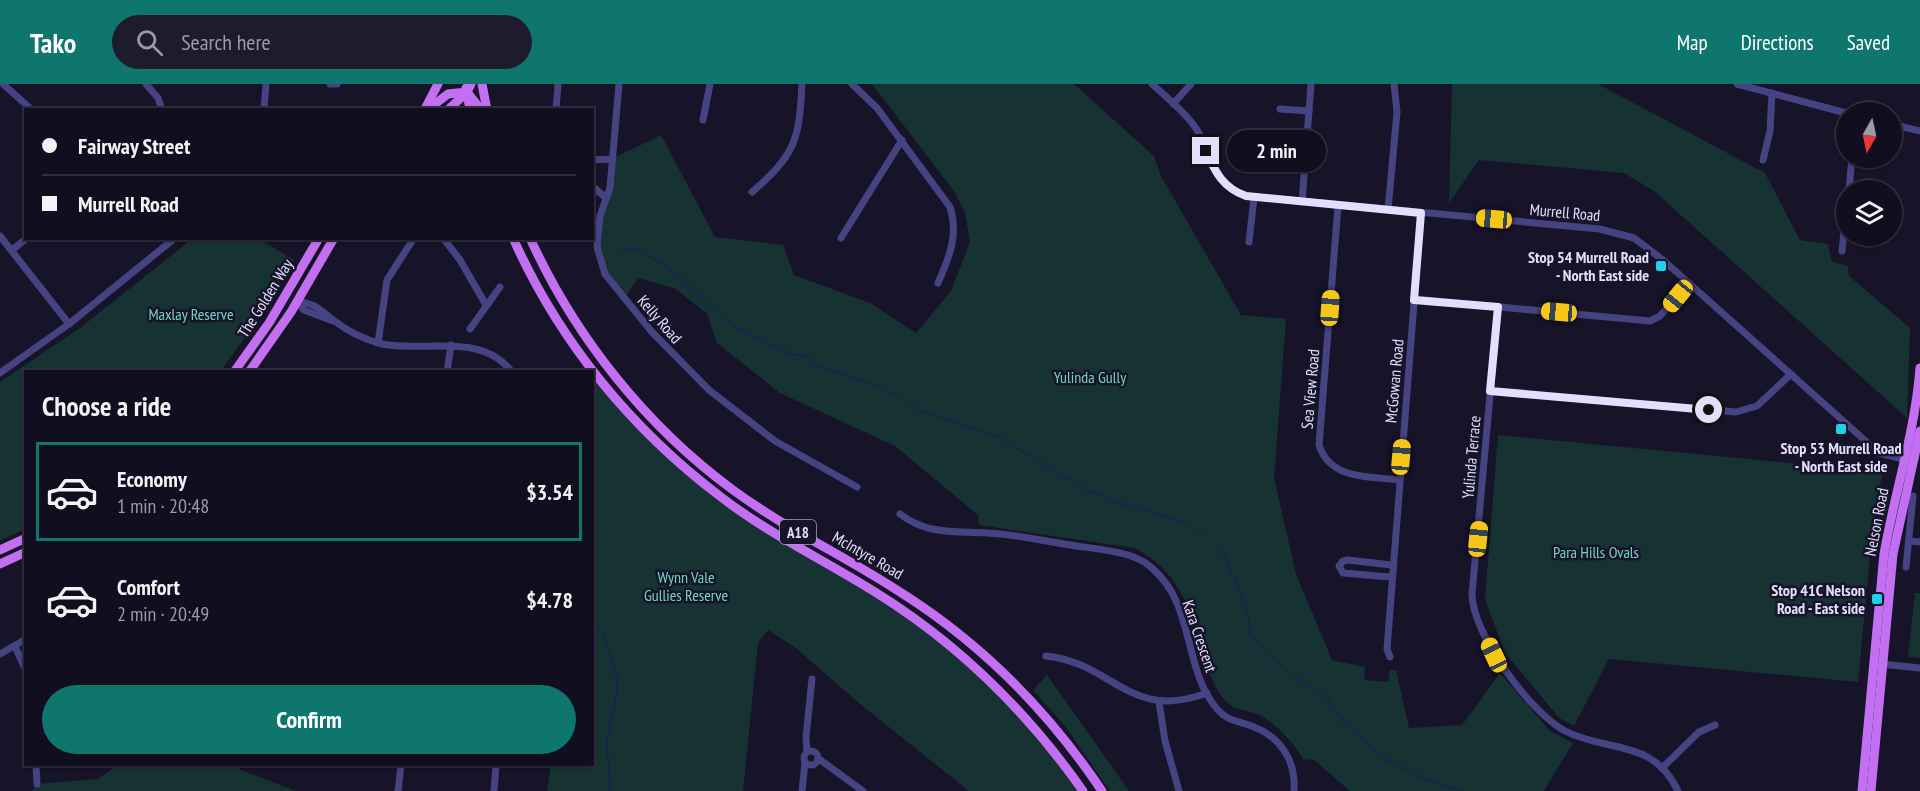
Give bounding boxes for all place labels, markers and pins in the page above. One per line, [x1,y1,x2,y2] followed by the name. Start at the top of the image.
[1528,247,1649,285] place label: Stop 54 Murrell Road - North East side
[1654,259,1668,273] marker: Stop 54 Murrell Road - North East side
[1834,422,1848,436] marker: Stop 53 Murrell Road - North East side
[1780,438,1902,476] place label: Stop 53 Murrell Road - North East side
[1771,580,1865,618] place label: Stop 41C Nelson Road - East side
[1870,592,1884,606] marker: Stop 41C Nelson Road - East side

